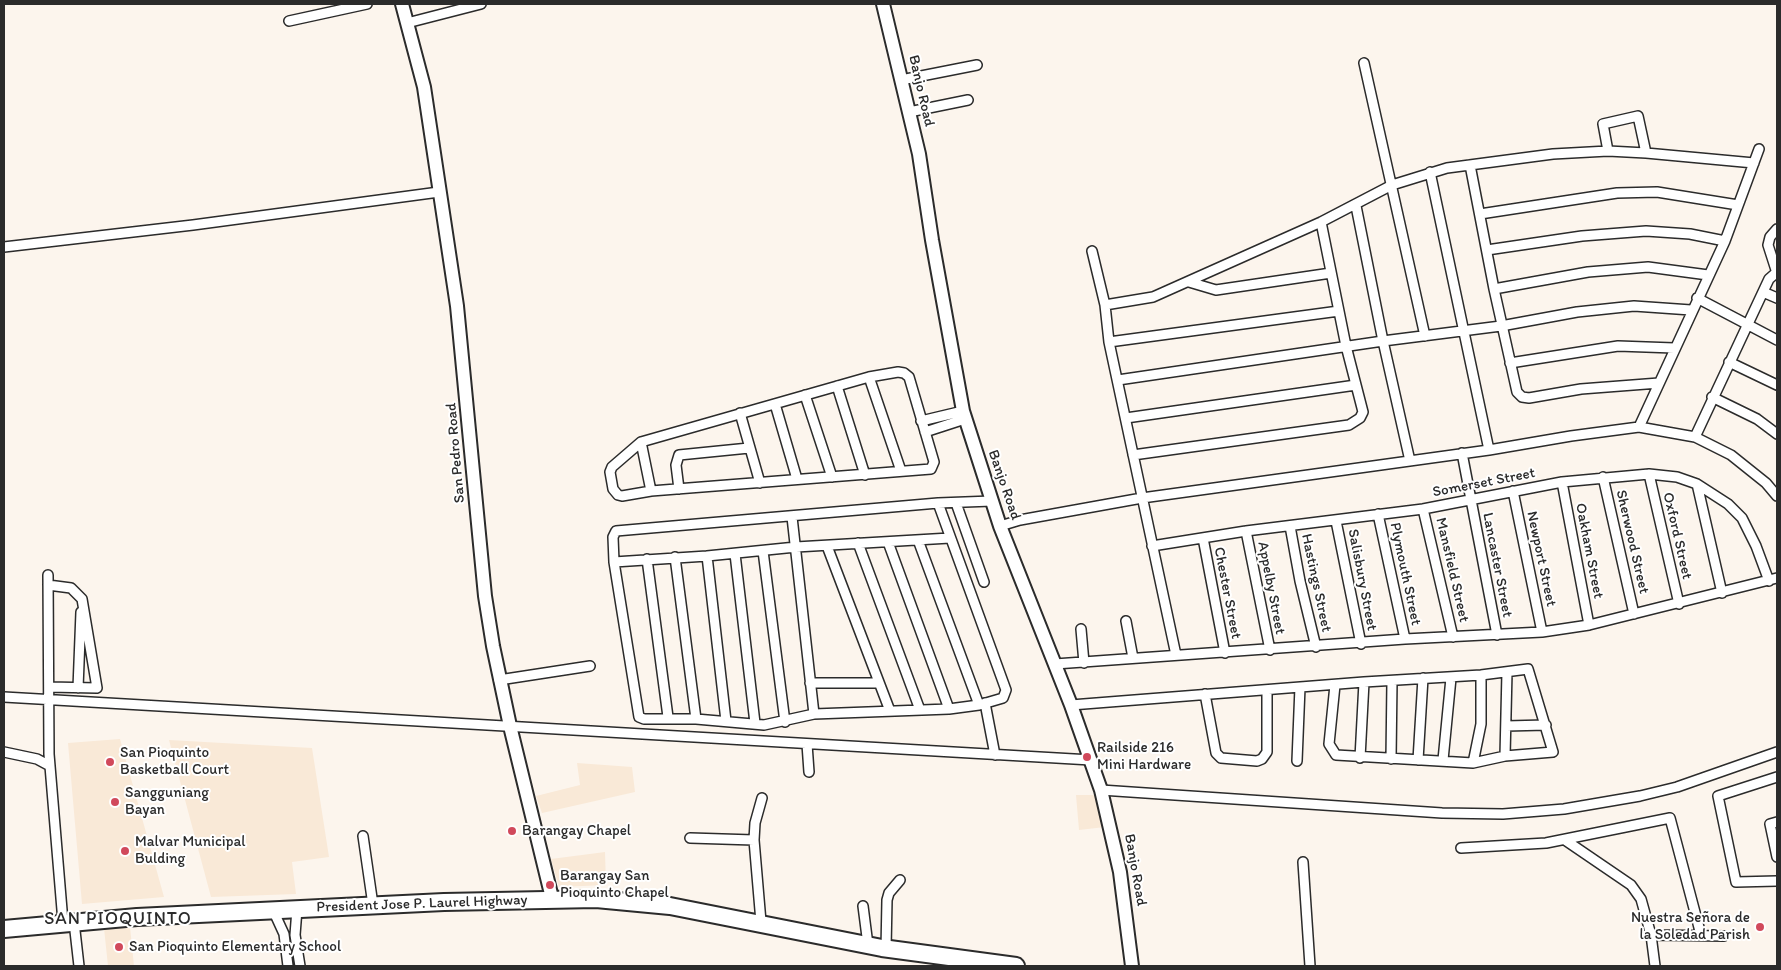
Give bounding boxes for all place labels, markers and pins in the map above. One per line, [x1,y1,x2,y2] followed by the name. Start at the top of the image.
[1097,739,1191,774] place label: Railside 216 Mini Hardware
[120,744,229,779] place label: San Pioquinto Basketball Court
[1081,751,1093,763] marker: Railside 216 Mini Hardware
[104,756,116,768] marker: San Pioquinto Basketball Court
[125,784,209,819] place label: Sangguniang Bayan
[109,796,121,808] marker: Sangguniang Bayan
[522,822,631,840] place label: Barangay Chapel
[506,825,518,837] marker: Barangay Chapel
[135,833,246,868] place label: Malvar Municipal Bulding
[119,845,131,857] marker: Malvar Municipal Bulding
[560,867,669,902] place label: Barangay San Pioquinto Chapel
[544,879,556,891] marker: Barangay San Pioquinto Chapel
[1631,909,1750,944] place label: Nuestra Señora de la Soledad Parish
[1754,921,1766,933] marker: Nuestra Señora de la Soledad Parish
[129,938,341,956] place label: San Pioquinto Elementary School
[113,941,125,953] marker: San Pioquinto Elementary School

